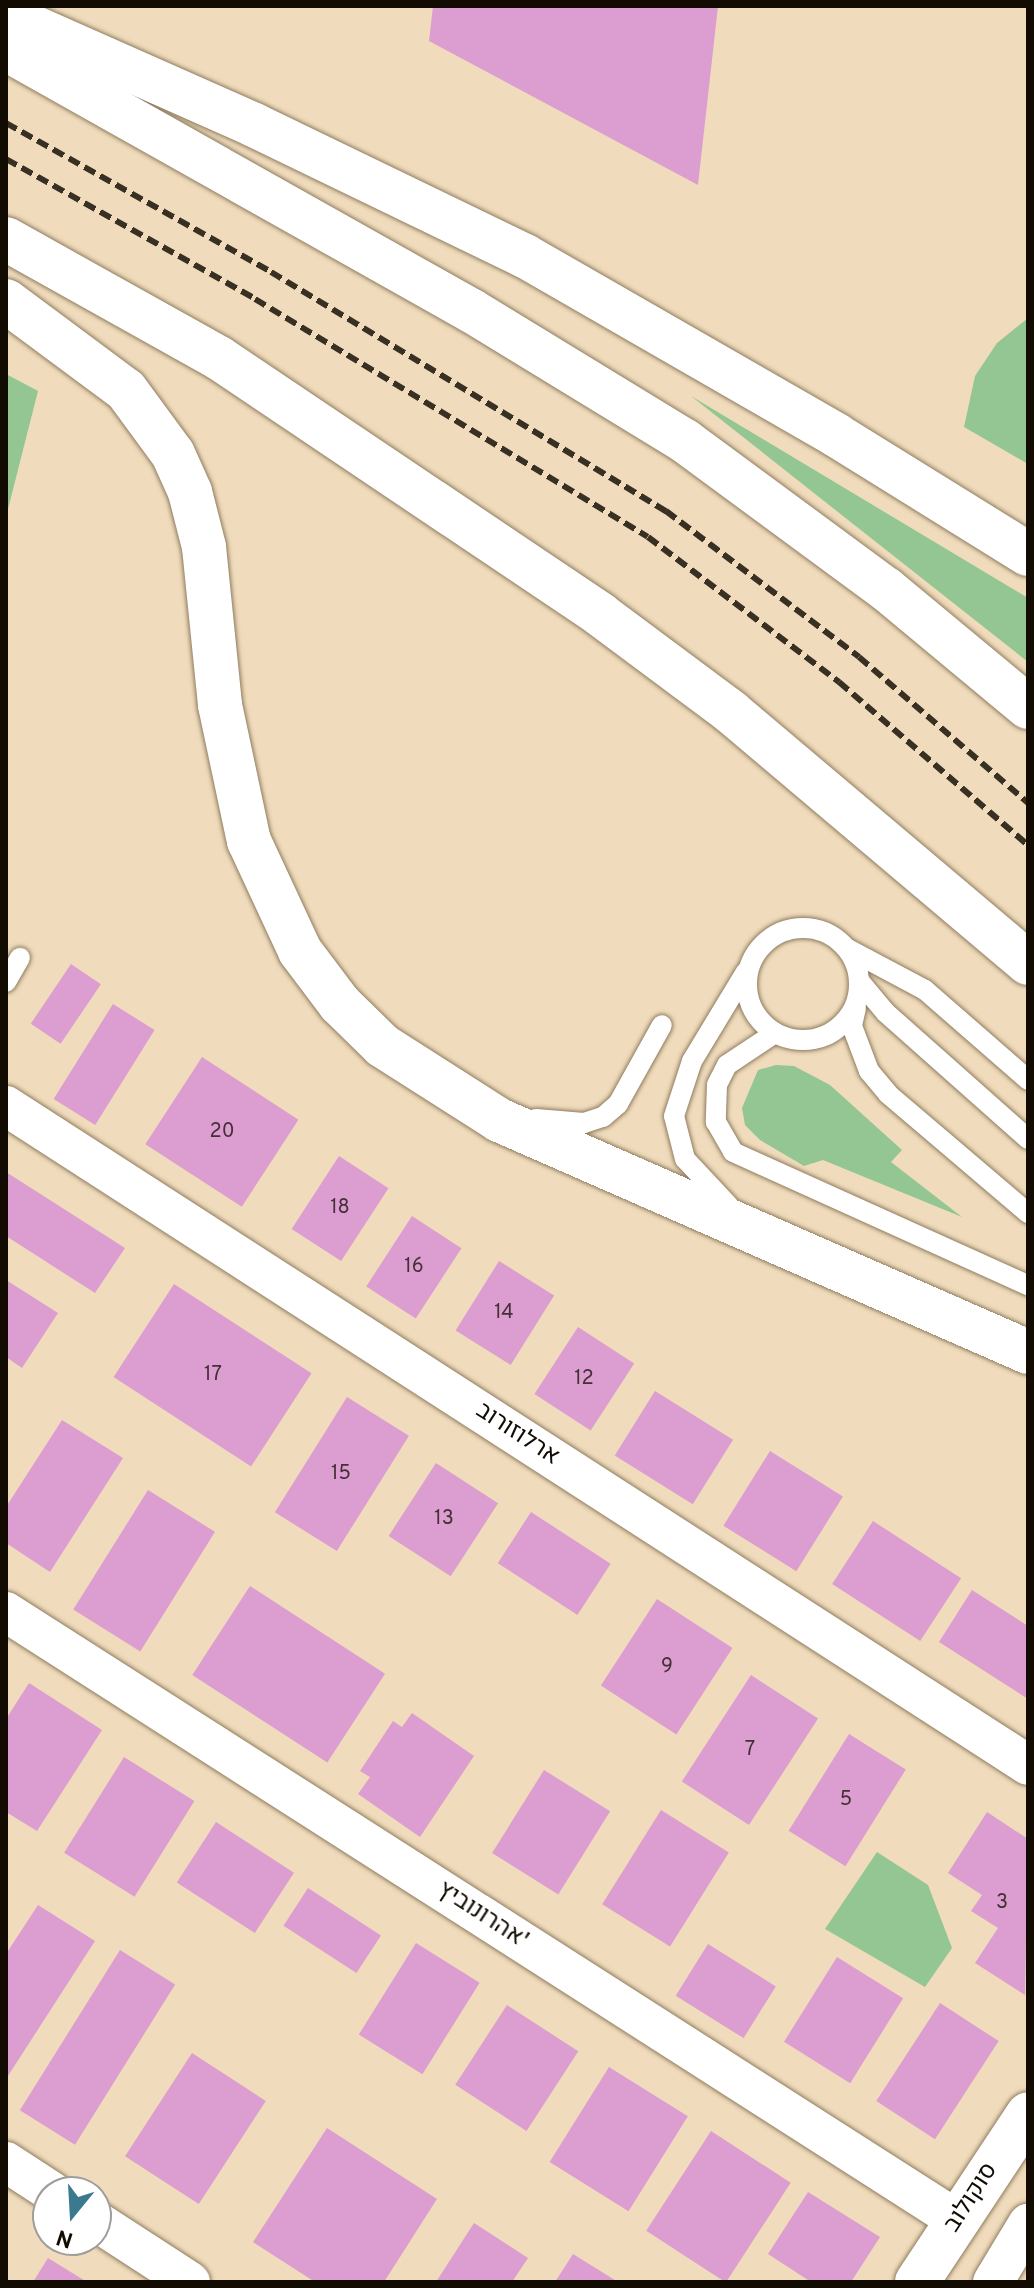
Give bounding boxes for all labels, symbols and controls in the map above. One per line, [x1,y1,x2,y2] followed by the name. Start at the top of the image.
[209,1120,235,1144] house number: 20
[330,1196,350,1220] house number: 18
[404,1255,424,1279] house number: 16
[494,1301,514,1325] house number: 14
[204,1363,222,1387] house number: 17
[574,1367,594,1391] house number: 12
[470,1397,564,1473] street label: ארלוזורוב
[331,1462,351,1486] house number: 15
[434,1507,454,1531] house number: 13
[661,1655,673,1679] house number: 9
[745,1738,755,1762] house number: 7
[840,1788,852,1812] house number: 5
[431,1876,533,1956] street label: אהרונוביץ'
[996,1891,1008,1915] house number: 3
[939,2158,1005,2238] street label: סוקולוב
[32,2176,112,2256] north arrow
[53,2222,77,2253] text: N

